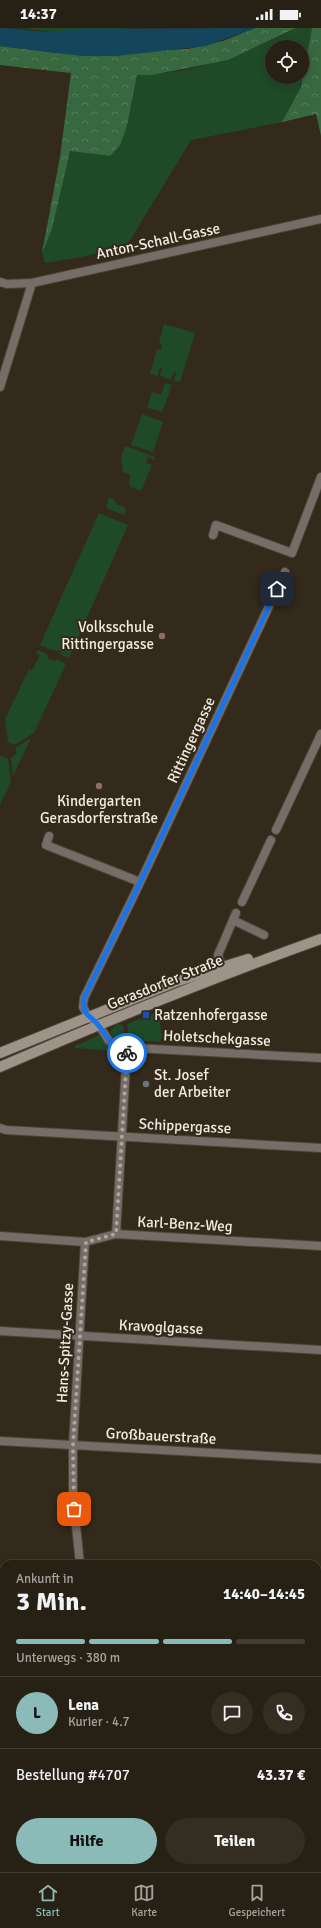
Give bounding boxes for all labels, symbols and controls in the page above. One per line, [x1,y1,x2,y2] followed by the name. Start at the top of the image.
[20,5,57,23] text: 14:37
[265,40,309,84] map controls
[265,40,309,84] button: locate
[94,219,222,263] street label: Anton-Schall-Gasse
[260,572,294,606] pin
[266,578,288,600] icon: home
[61,618,154,653] place label: Volksschule Rittingergasse
[157,631,167,641] marker: Volksschule Rittingergasse
[163,694,219,786] street label: Rittingergasse
[94,781,104,791] marker: Kindergarten Gerasdorferstraße
[40,792,158,827] place label: Kindergarten Gerasdorferstraße
[105,951,225,1013] street label: Gerasdorfer Straße
[154,1006,268,1024] place label: Ratzenhofergasse
[141,1010,151,1020] marker: Ratzenhofergasse
[163,1026,271,1050] street label: Holetschekgasse
[107,1033,147,1073] courier
[116,1042,138,1064] icon: bike
[154,1066,231,1101] place label: St. Josef der Arbeiter
[141,1079,151,1089] marker: St. Josef der Arbeiter
[138,1115,232,1137] street label: Schippergasse
[137,1213,233,1235] street label: Karl-Benz-Weg
[53,1282,77,1404] street label: Hans-Spitzy-Gasse
[118,1316,204,1338] street label: Kravoglgasse
[105,1424,217,1448] street label: Großbauerstraße
[57,1492,91,1526] pin
[63,1498,85,1520] icon: bag
[16,1571,74,1587] text: Ankunft in
[223,1585,305,1603] text: 14:40–14:45
[16,1586,87,1618] text: 3 Min.
[16,1650,120,1666] text: Unterwegs · 380 m
[211,1692,253,1734] button: chat
[263,1692,305,1734] button: phone
[68,1696,99,1714] text: Lena
[33,1704,41,1722] text: L
[68,1714,130,1730] text: Kurier · 4.7
[16,1766,130,1784] text: Bestellung #4707
[257,1766,305,1784] text: 43.37 €
[16,1818,157,1864] button: Hilfe
[165,1818,305,1864] button: Teilen
[36,1882,60,1919] tab: Start
[131,1882,157,1919] tab: Karte
[229,1882,285,1919] tab: Gespeichert

